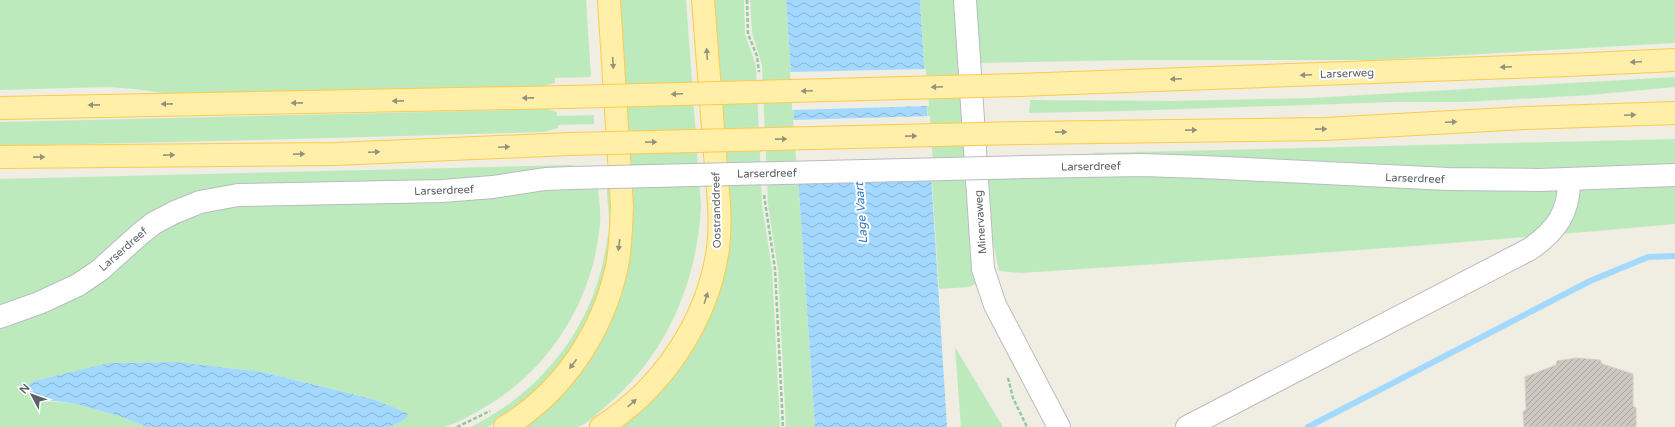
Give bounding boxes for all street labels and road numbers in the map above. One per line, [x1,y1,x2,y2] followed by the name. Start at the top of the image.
[1320,66,1374,81] street label: Larserweg
[1061,159,1122,174] street label: Larserdreef
[737,166,798,181] street label: Larserdreef
[709,171,724,248] street label: Oostranddreef
[1385,171,1446,186] street label: Larserdreef
[414,183,475,198] street label: Larserdreef
[972,190,989,254] street label: Minervaweg
[96,224,151,274] street label: Larserdreef

